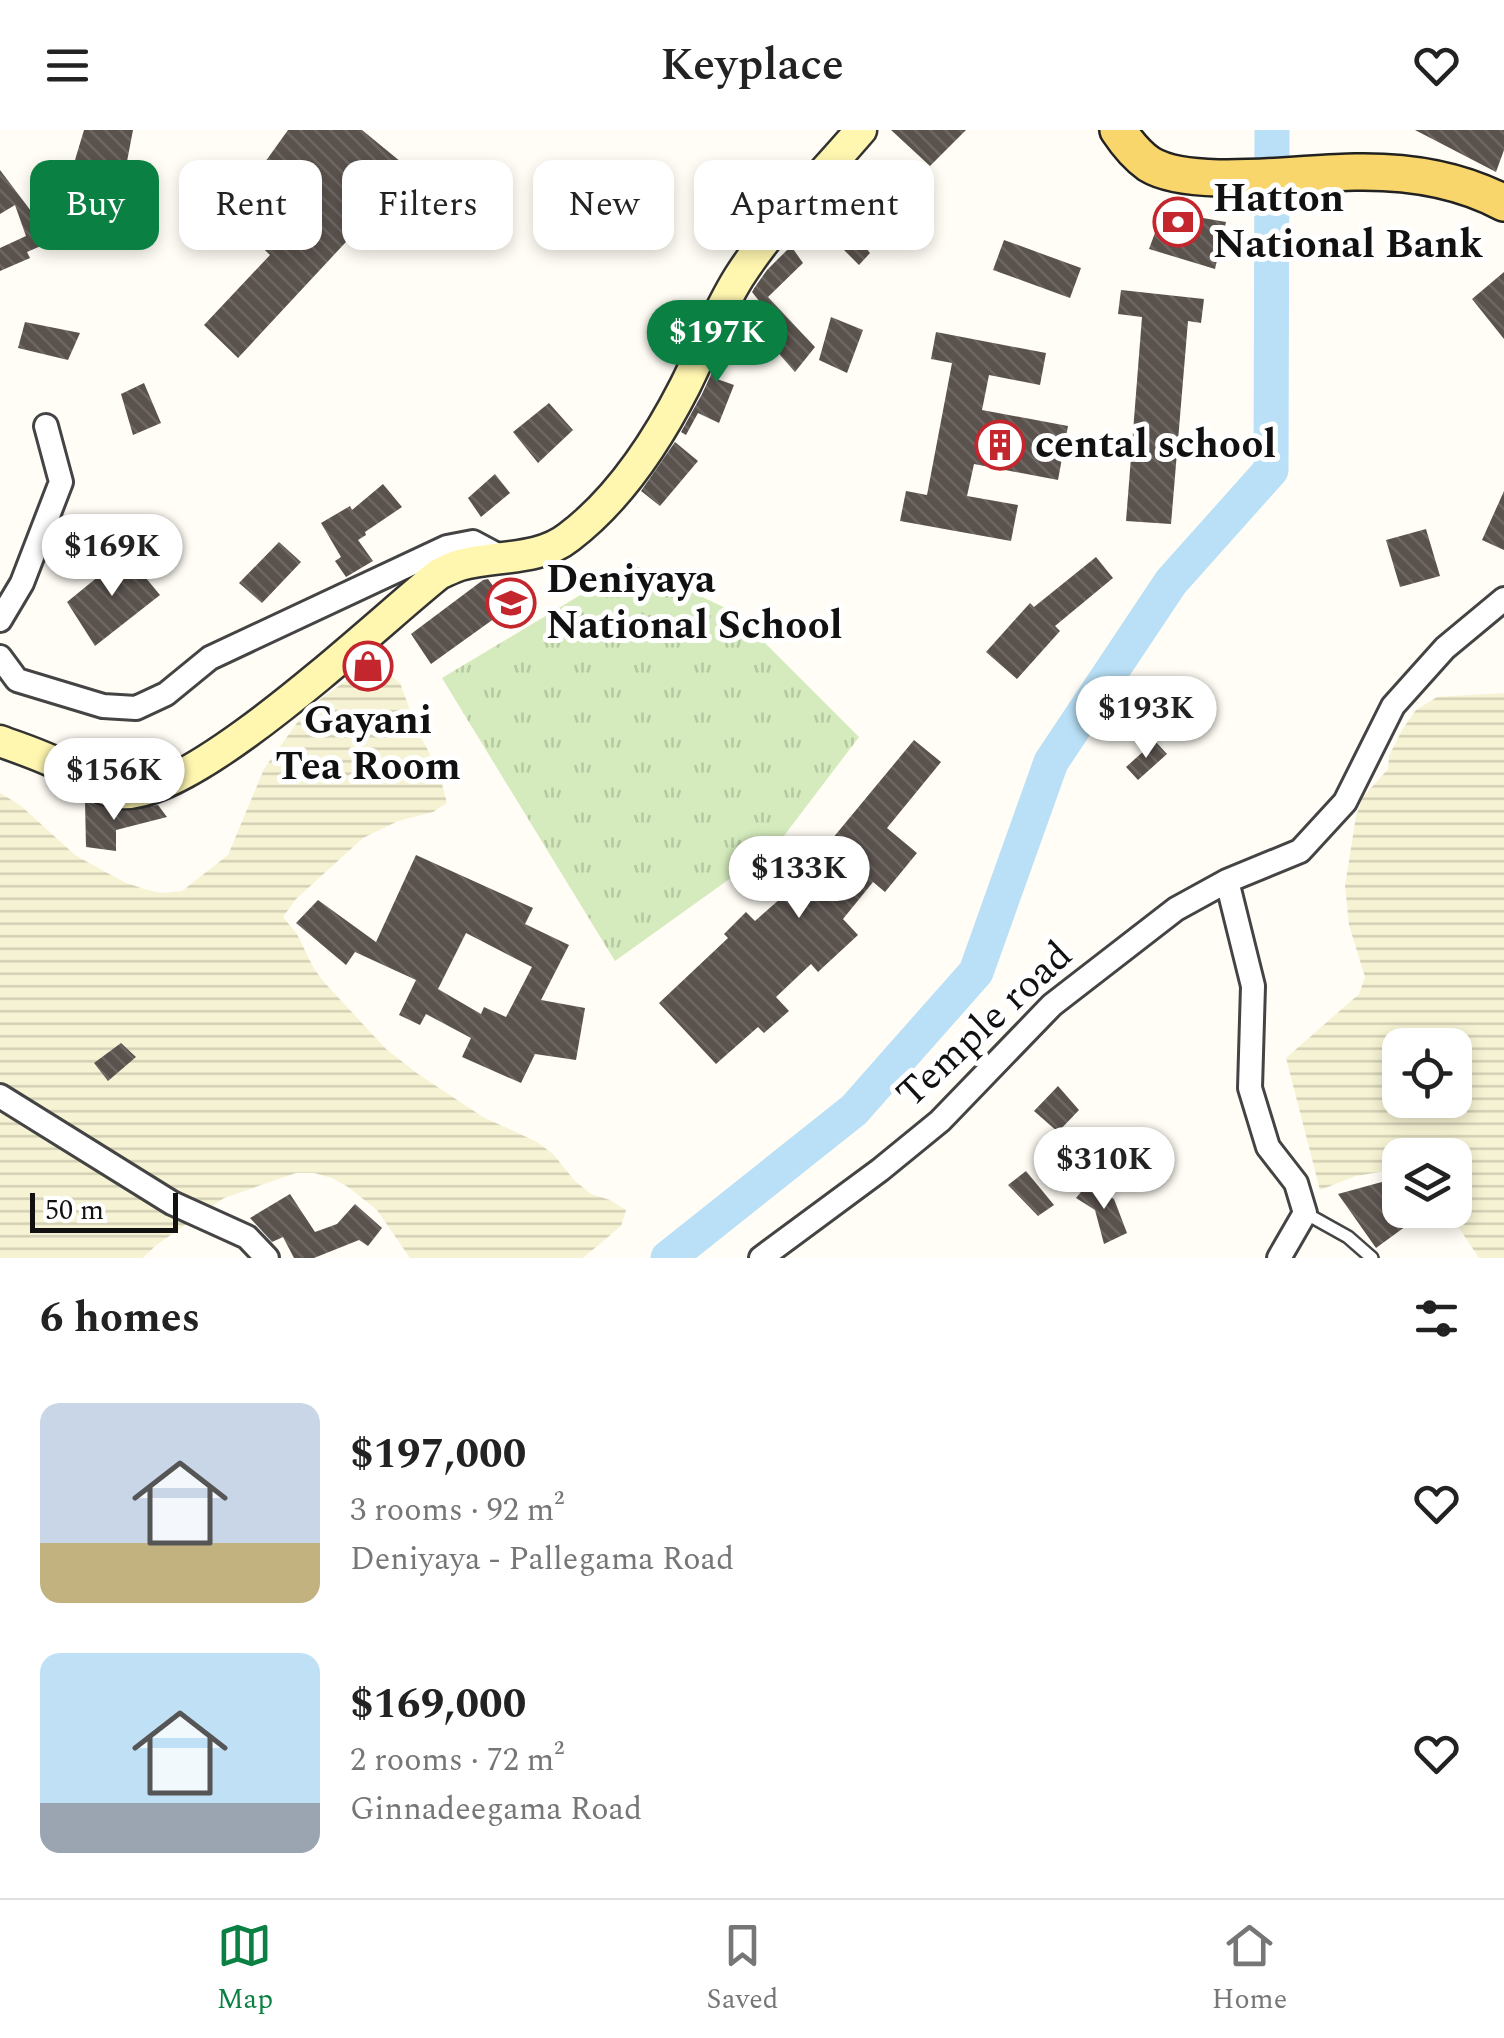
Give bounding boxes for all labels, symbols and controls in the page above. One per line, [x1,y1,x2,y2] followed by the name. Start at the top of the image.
[660,31,844,100] text: Keyplace
[40,38,95,93] icon: menu
[1409,38,1464,93] icon: heart
[30,160,159,250] chip: Buy
[179,160,322,250] chip: Rent
[342,160,513,250] chip: Filters
[533,160,674,250] chip: New
[694,160,934,250] chip: Apartment
[1213,169,1483,276] place label: Hatton National Bank
[1152,196,1204,248] bank icon: Hatton National Bank
[647,300,787,385] pin: $197K
[669,308,765,357] text: $197K
[1035,415,1276,476] place label: cental school
[974,419,1026,471] building icon: cental school
[42,514,182,599] pin: $169K
[64,522,160,571] text: $169K
[546,550,843,657] place label: Deniyaya National School
[485,577,537,629] school or university icon: Deniyaya National School
[342,640,394,692] shop icon: Gayani Tea Room
[1076,676,1216,761] pin: $193K
[1098,684,1194,733] text: $193K
[275,691,461,798] place label: Gayani Tea Room
[44,738,184,823] pin: $156K
[66,746,162,795] text: $156K
[729,836,869,921] pin: $133K
[751,844,847,893] text: $133K
[883,927,1087,1123] street label: Temple road
[1382,1028,1472,1228] map controls
[1382,1028,1472,1118] button: locate
[1034,1127,1174,1212] pin: $310K
[1056,1135,1152,1184] text: $310K
[1382,1138,1472,1228] button: layers
[30,1188,178,1232] scale bar
[45,1189,104,1232] text: 50 m
[40,1287,200,1350] text: 6 homes
[1409,1291,1464,1346] icon: filters
[350,1423,526,1486] text: $197,000
[120,1443,240,1563] icon: home
[1409,1476,1464,1531] icon: heart
[350,1486,564,1535] text: 3 rooms · 92 m²
[350,1535,734,1584] text: Deniyaya - Pallegama Road
[350,1673,526,1736] text: $169,000
[120,1693,240,1813] icon: home
[1409,1726,1464,1781] icon: heart
[350,1736,564,1785] text: 2 rooms · 72 m²
[350,1785,642,1834] text: Ginnadeegama Road
[217,1918,273,2021] tab: Map
[707,1918,778,2021] tab: Saved
[1212,1918,1287,2021] tab: Home

